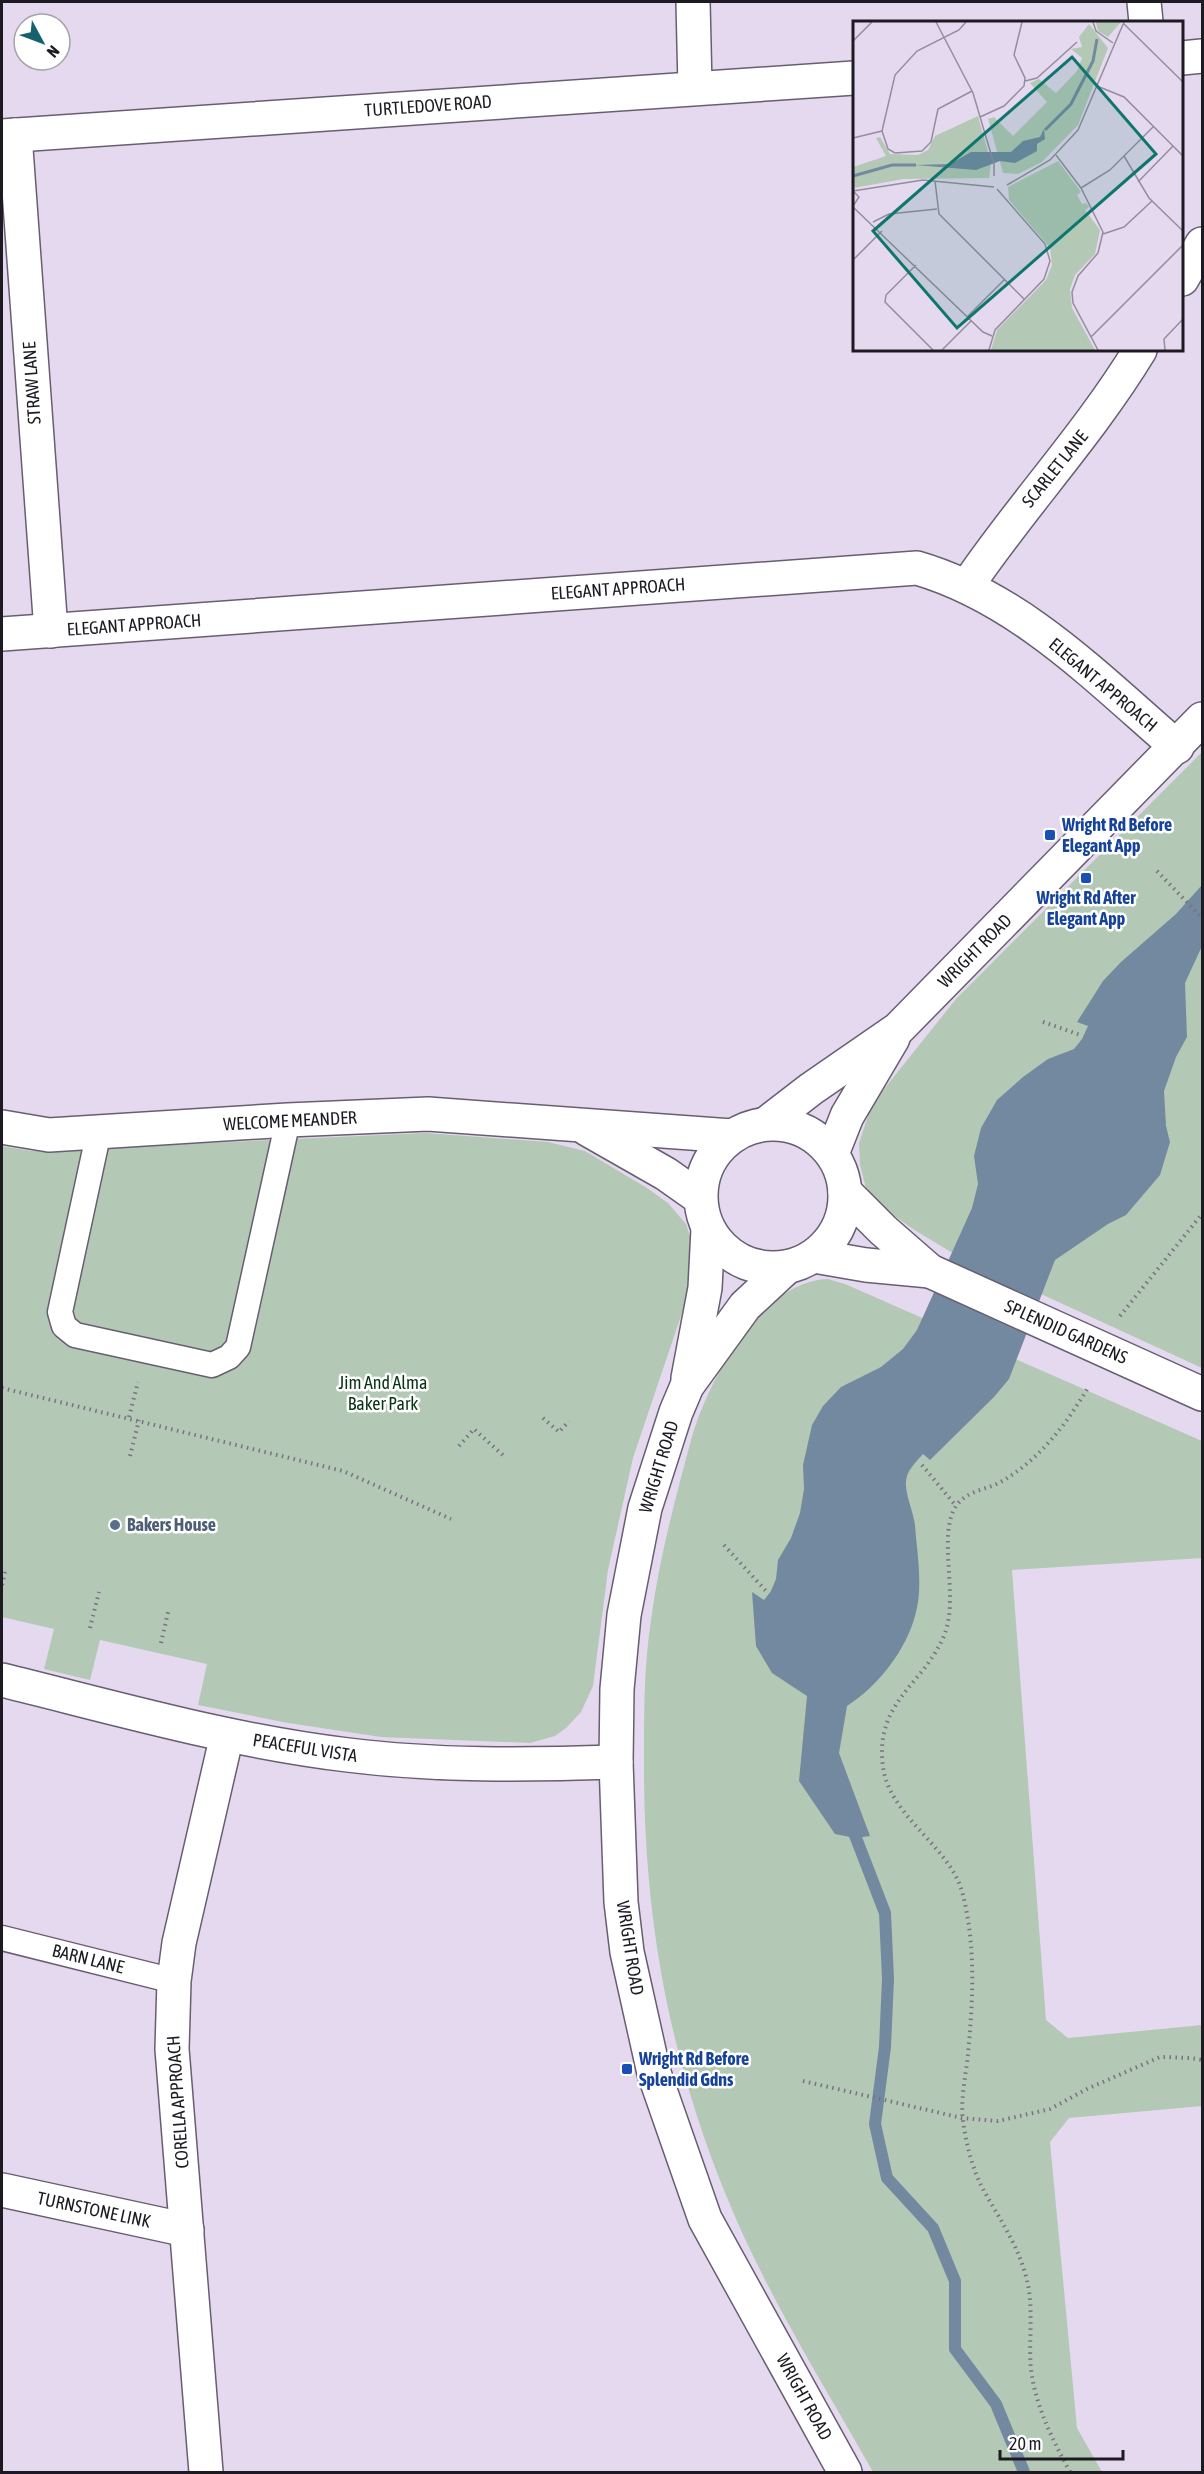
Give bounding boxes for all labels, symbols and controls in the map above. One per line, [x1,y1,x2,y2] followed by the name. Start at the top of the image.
[12,12,72,72] north arrow
[853,21,1183,351] inset map
[43,42,63,61] text: N
[364,91,492,120] street label: TURTLEDOVE ROAD
[18,341,45,425] street label: STRAW LANE
[1017,426,1092,511] street label: SCARLET LANE
[550,573,686,604] street label: ELEGANT APPROACH
[66,609,202,640] street label: ELEGANT APPROACH
[1045,633,1162,736] street label: ELEGANT APPROACH
[1061,814,1172,856] place label: Wright Rd Before Elegant App
[1043,828,1057,842] marker: Wright Rd Before Elegant App
[1079,871,1093,885] marker: Wright Rd After Elegant App
[1036,887,1136,929] place label: Wright Rd After Elegant App
[934,910,1016,992] street label: WRIGHT ROAD
[223,1107,357,1134] street label: WELCOME MEANDER
[1002,1295,1131,1368] street label: SPLENDID GARDENS
[339,1372,427,1414] park label: Jim And Alma Baker Park
[635,1418,682,1515] street label: WRIGHT ROAD
[127,1514,216,1535] place label: Bakers House
[108,1518,122,1532] marker: Bakers House
[251,1729,359,1766] street label: PEACEFUL VISTA
[613,1899,648,1997] street label: WRIGHT ROAD
[50,1939,127,1978] street label: BARN LANE
[162,2035,193,2169] street label: CORELLA APPROACH
[638,2048,749,2090] place label: Wright Rd Before Splendid Gdns
[620,2062,634,2076] marker: Wright Rd Before Splendid Gdns
[35,2187,153,2232] street label: TURNSTONE LINK
[772,2350,837,2444] street label: WRIGHT ROAD
[1000,2423,1123,2461] scale bar
[1009,2433,1041,2454] text: 20 m

